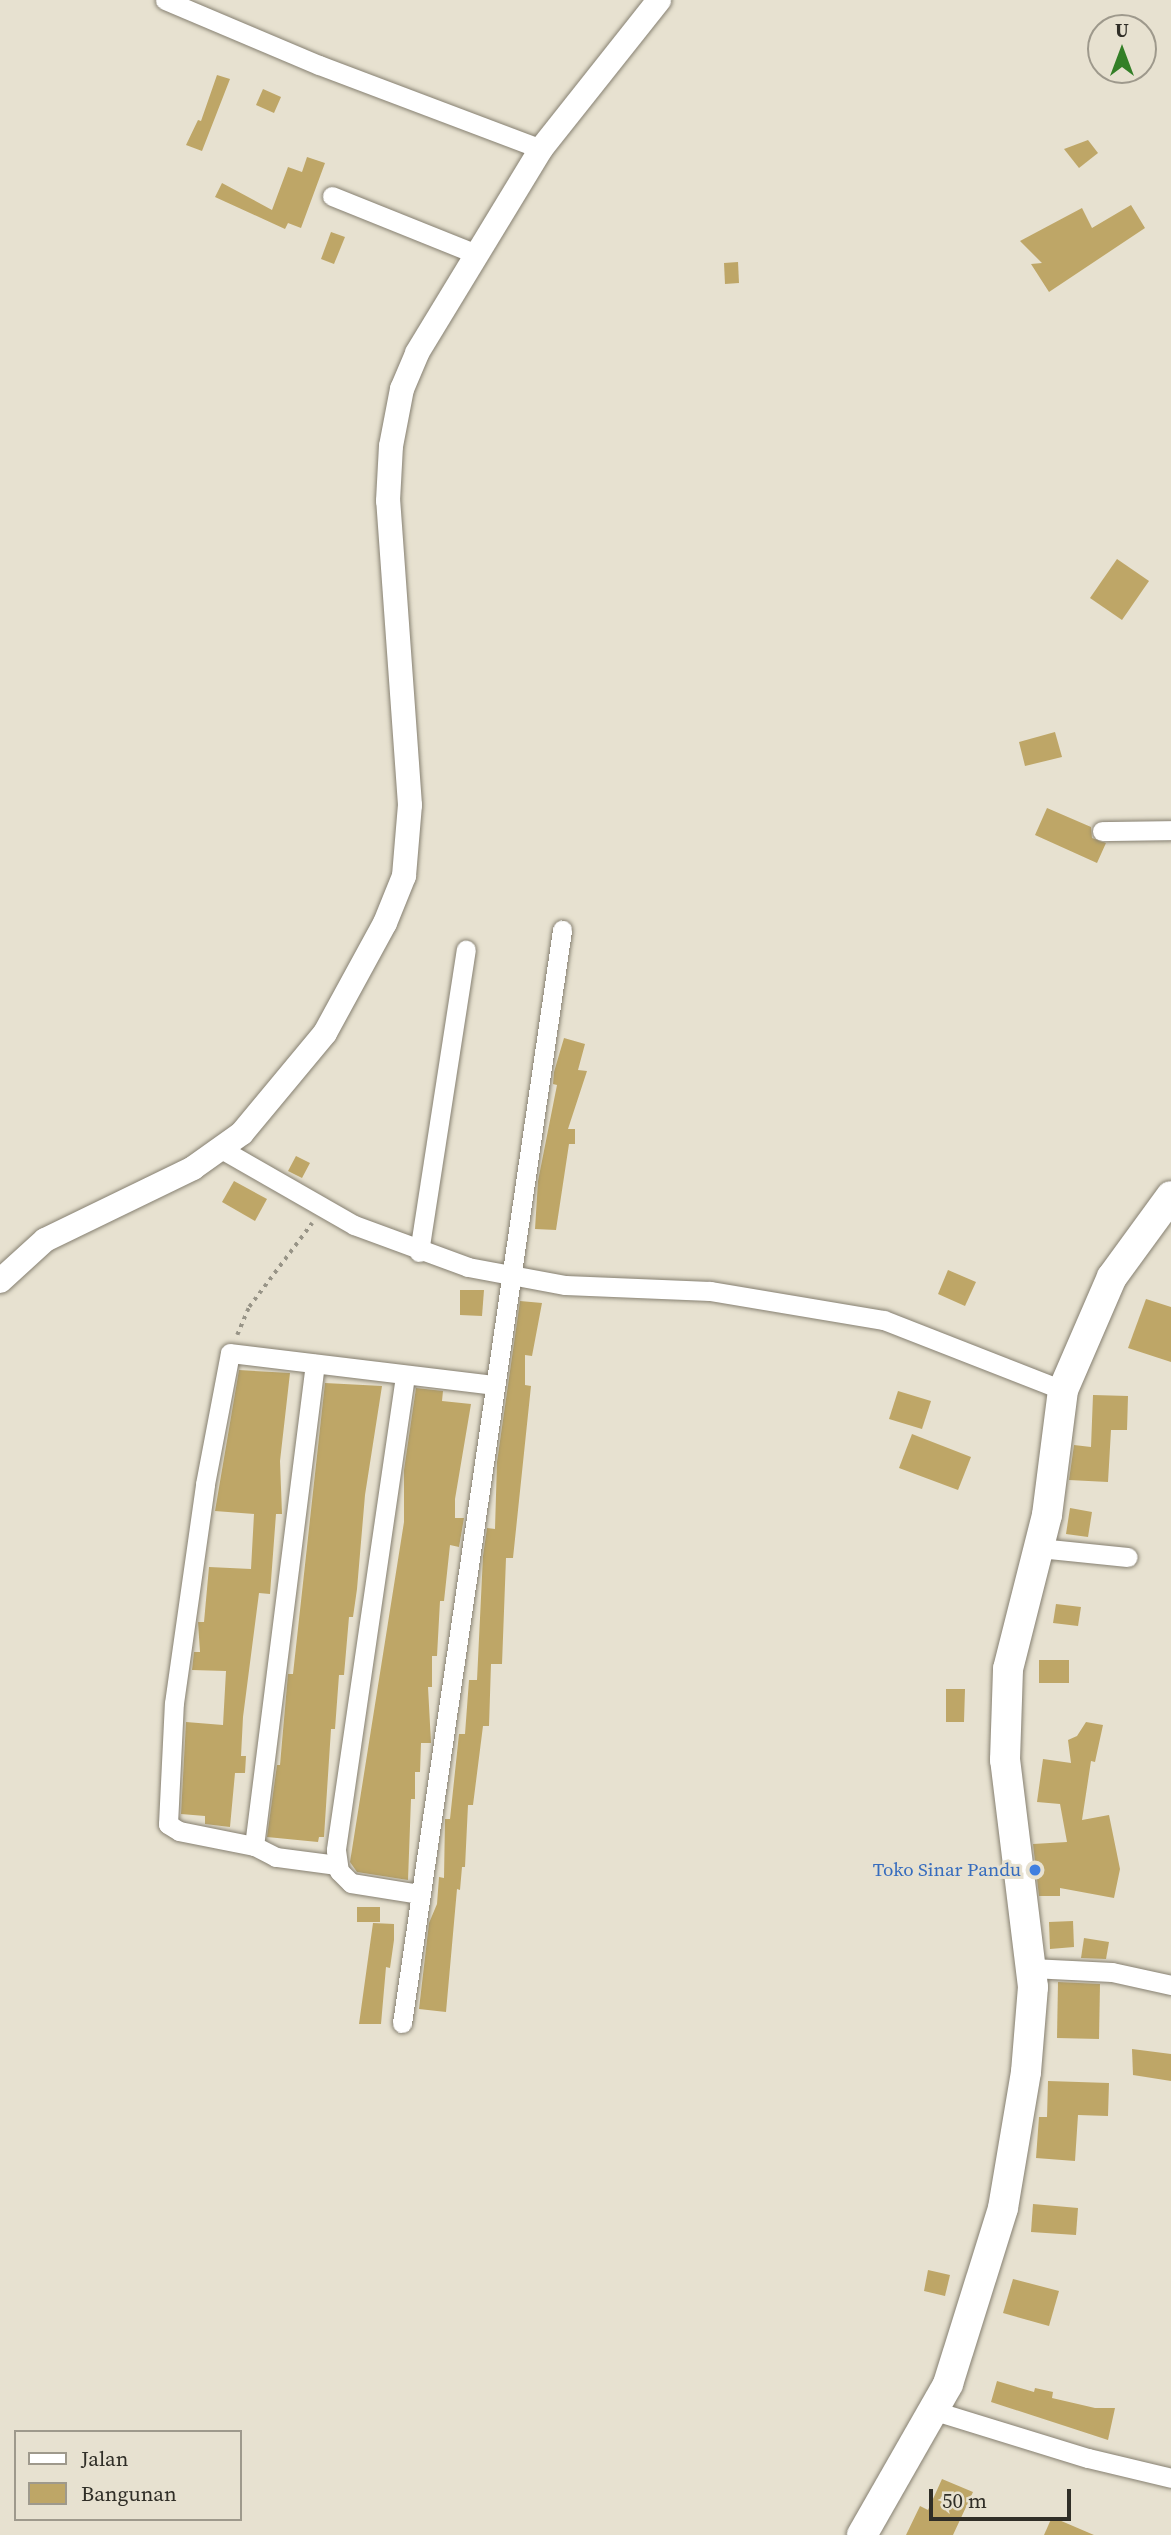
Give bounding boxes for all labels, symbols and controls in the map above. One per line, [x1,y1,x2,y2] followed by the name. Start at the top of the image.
[1087,14,1157,84] north arrow
[1115,17,1129,43] text: U
[873,1859,1021,1881] place label: Toko Sinar Pandu
[1027,1862,1043,1878] marker: Toko Sinar Pandu
[14,2430,242,2521] legend
[81,2444,128,2473] text: Jalan
[933,2476,1075,2520] scale bar
[81,2479,177,2508] text: Bangunan
[942,2486,987,2515] text: 50 m

